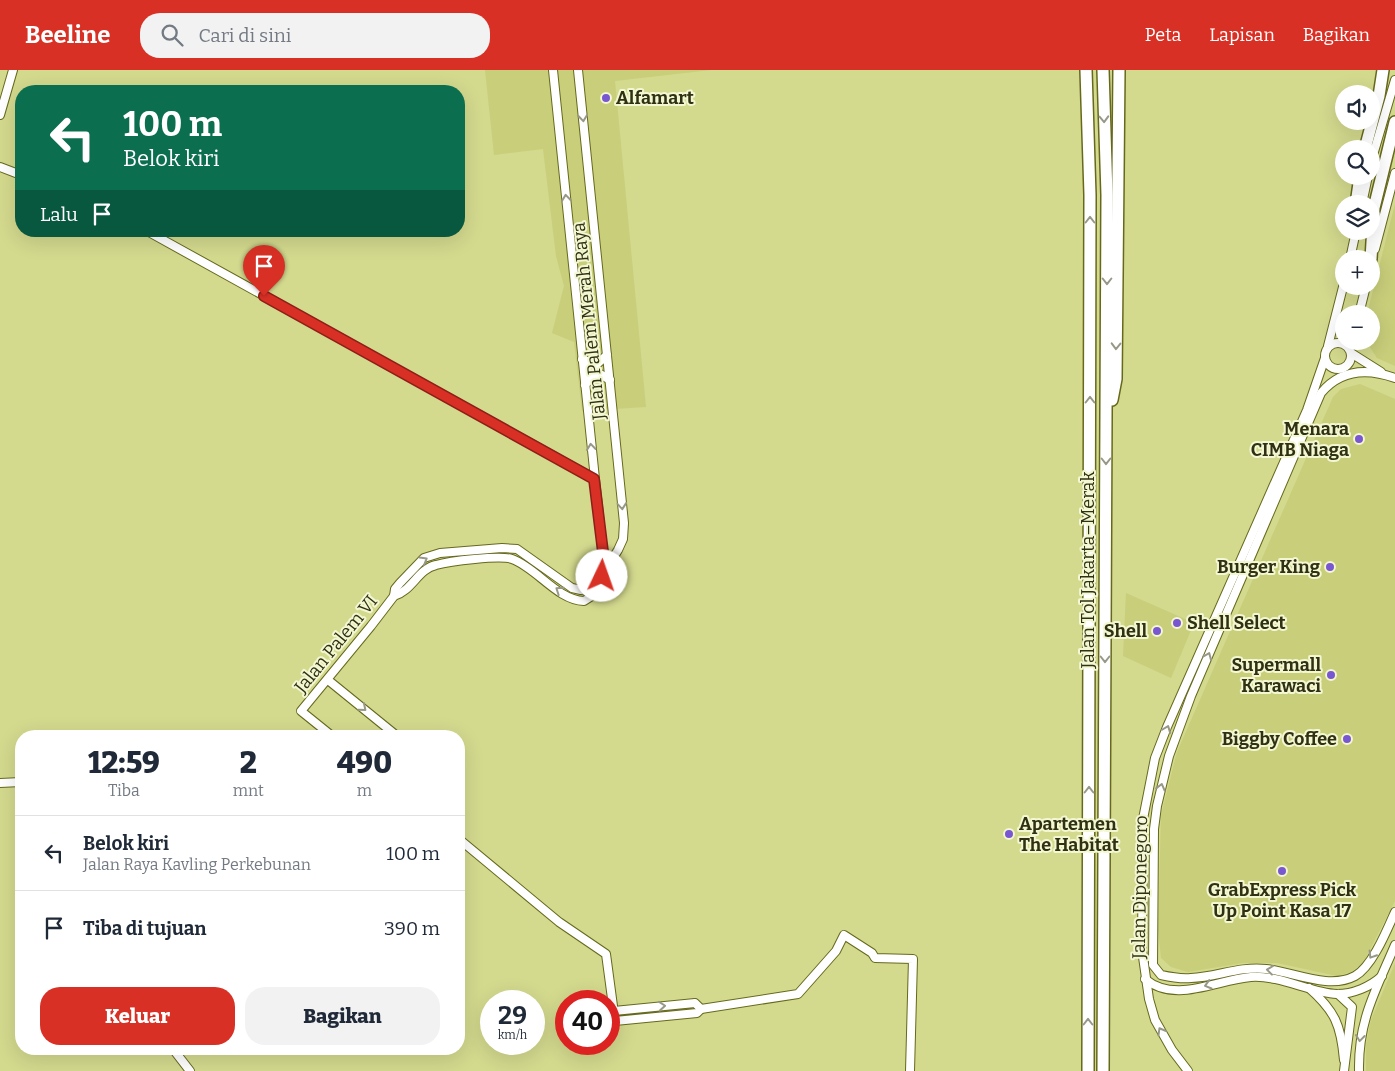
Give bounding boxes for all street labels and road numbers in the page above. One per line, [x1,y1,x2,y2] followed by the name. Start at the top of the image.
[568,221,610,422] street label: Jalan Palem Merah Raya
[1077,471,1099,670] street label: Jalan Tol Jakarta–Merak
[289,591,382,698] street label: Jalan Palem VI
[1128,815,1152,960] street label: Jalan Diponegoro

